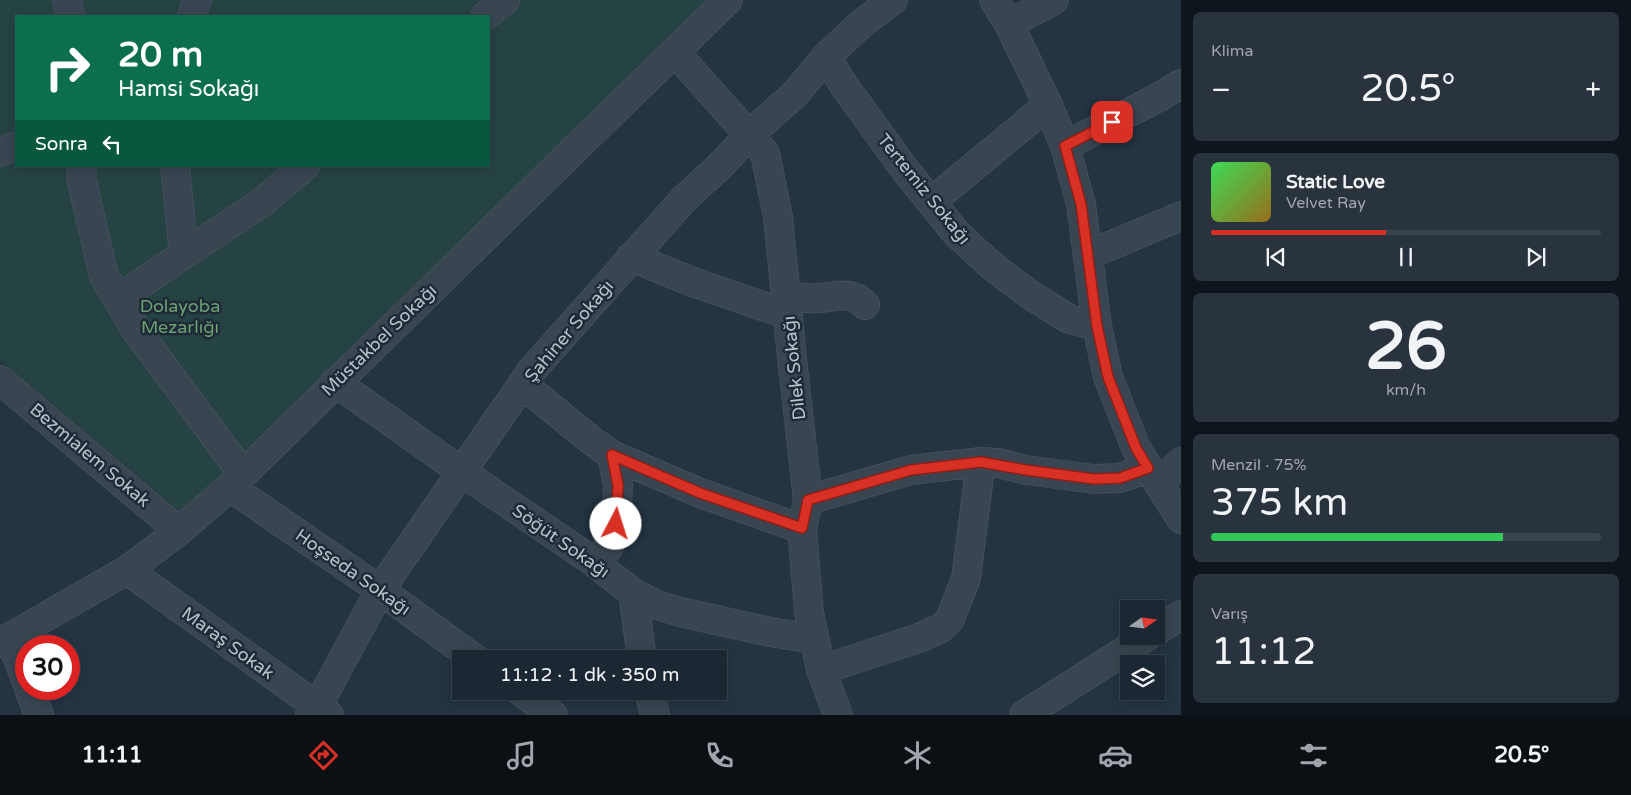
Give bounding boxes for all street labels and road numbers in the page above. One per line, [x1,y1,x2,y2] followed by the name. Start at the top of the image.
[873,129,975,249] street label: Tertemiz Sokağı
[520,275,618,387] street label: Şahiner Sokağı
[317,279,441,401] street label: Müstakbel Sokağı
[778,315,810,421] street label: Dilek Sokağı
[25,398,155,512] street label: Bezmialem Sokak
[508,499,614,583] street label: Söğüt Sokağı
[291,524,415,620] street label: Hoşseda Sokağı
[177,602,279,684] street label: Maraş Sokak

